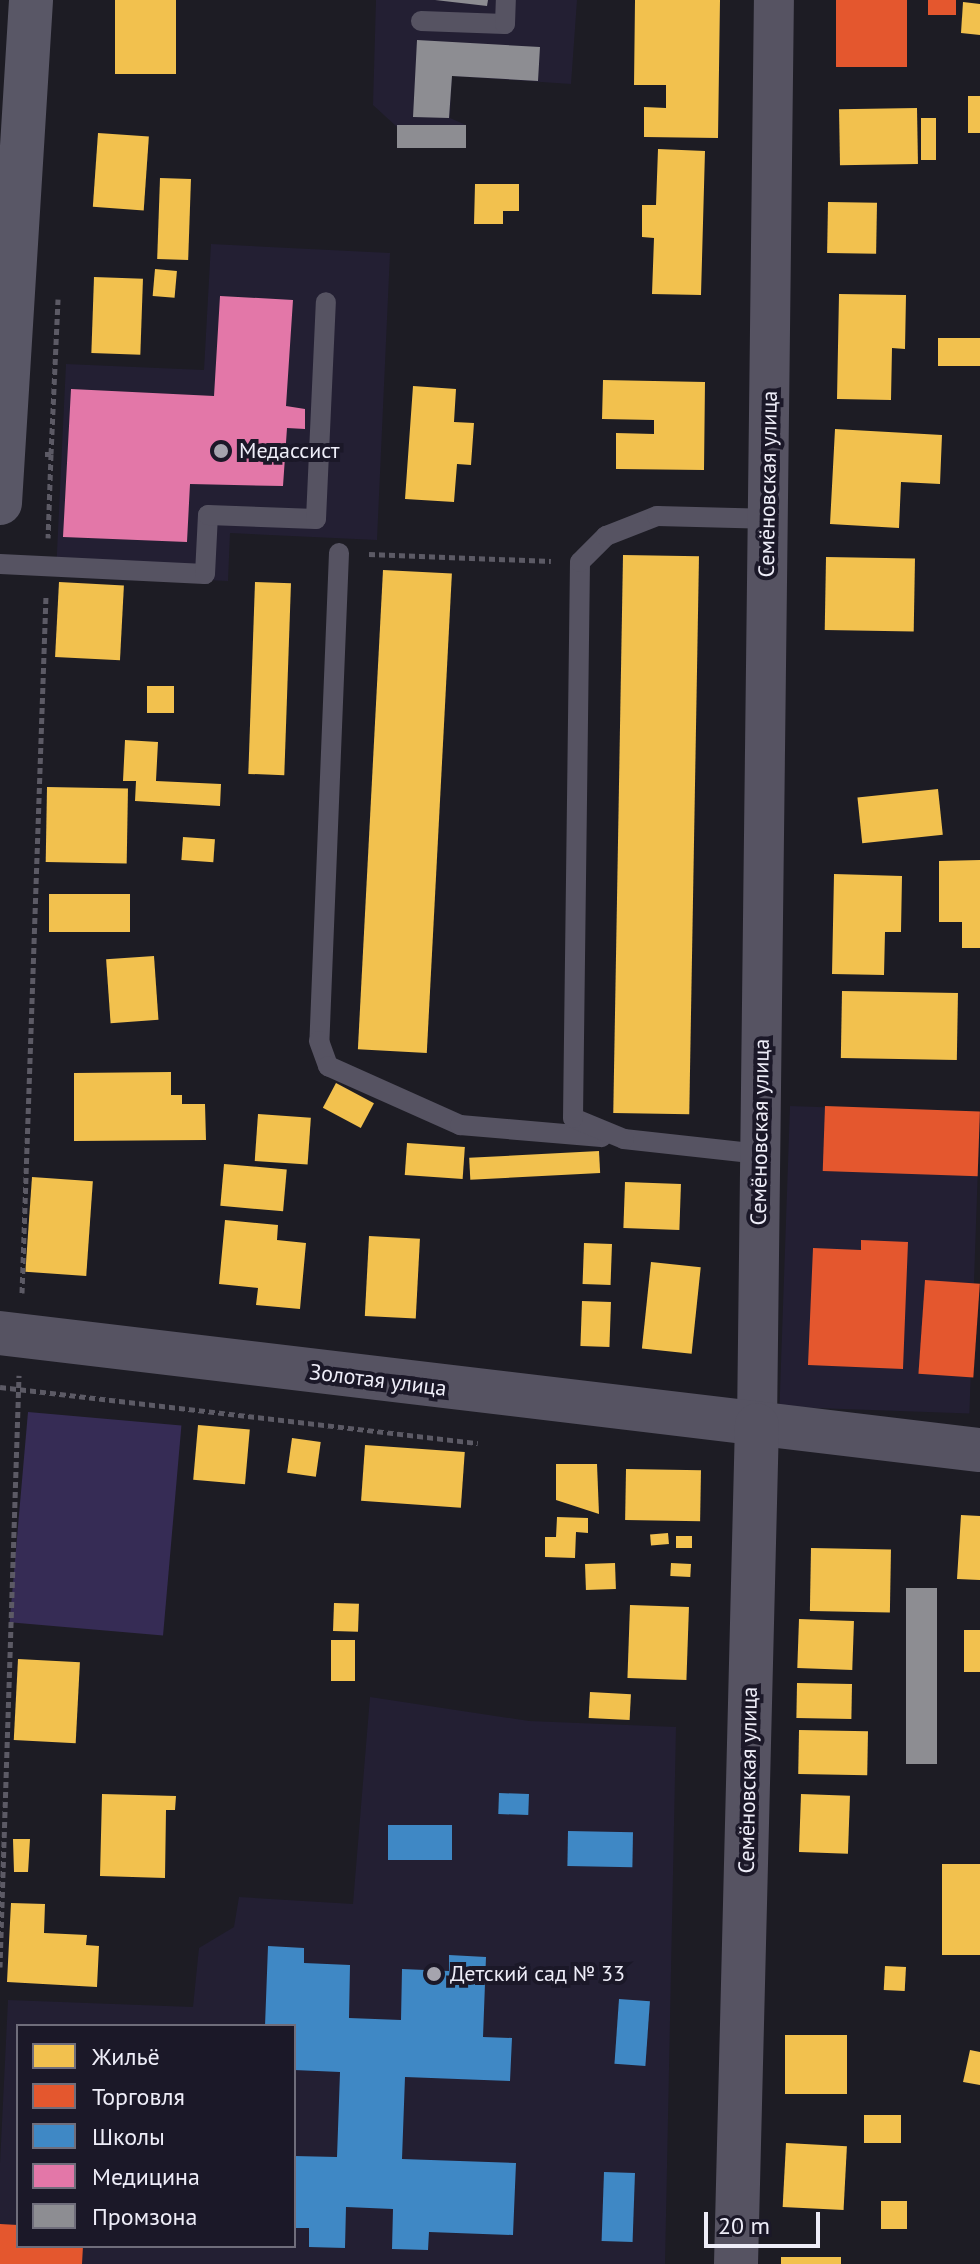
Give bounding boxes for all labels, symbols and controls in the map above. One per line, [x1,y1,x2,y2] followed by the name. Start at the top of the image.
[753,390,783,578] street label: Семёновская улица
[239,438,340,464] place label: Медассист
[210,440,232,462] marker: Медассист
[745,1038,775,1226] street label: Семёновская улица
[308,1358,448,1402] street label: Золотая улица
[733,1686,763,1874] street label: Семёновская улица
[450,1961,625,1987] place label: Детский сад № 33
[425,1965,443,1983] marker: Детский сад № 33
[16,2024,296,2248] legend
[92,2041,160,2072] text: Жильё
[92,2081,185,2112] text: Торговля
[92,2121,165,2152] text: Школы
[92,2161,200,2192] text: Медицина
[708,2196,824,2246] scale bar
[92,2201,197,2232] text: Промзона
[718,2210,770,2241] text: 20 m

